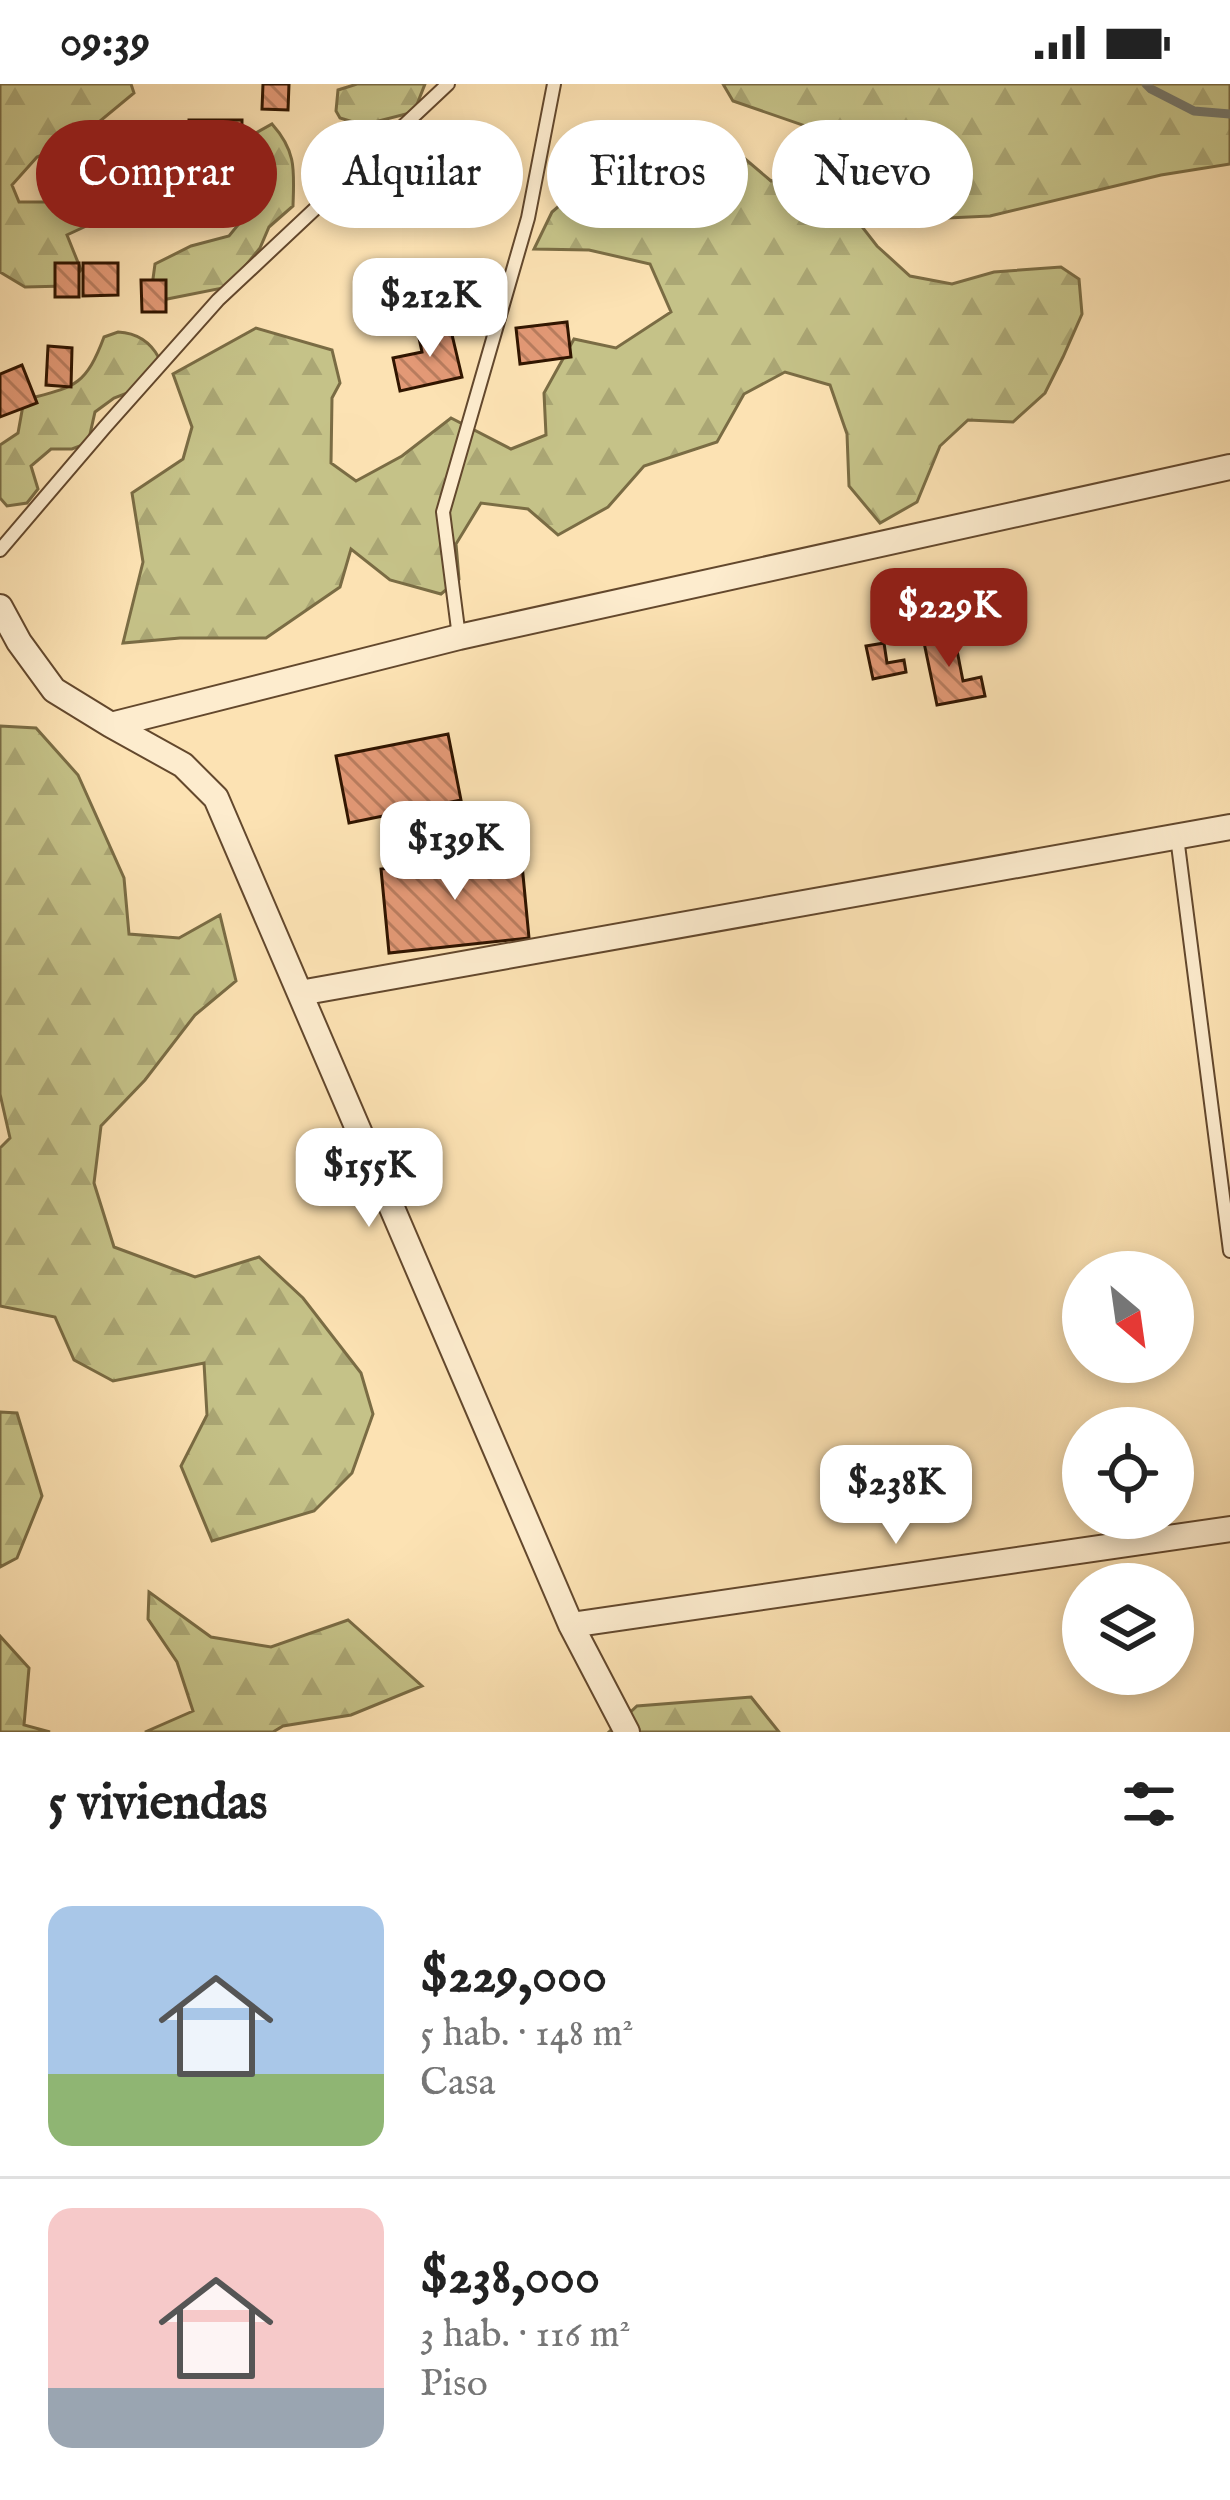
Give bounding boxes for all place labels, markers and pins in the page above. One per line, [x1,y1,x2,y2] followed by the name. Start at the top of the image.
[346,258,514,360] pin: $212K
[865,568,1033,670] pin: $229K
[371,801,539,903] pin: $139K
[285,1128,453,1230] pin: $155K
[812,1445,980,1547] pin: $238K

